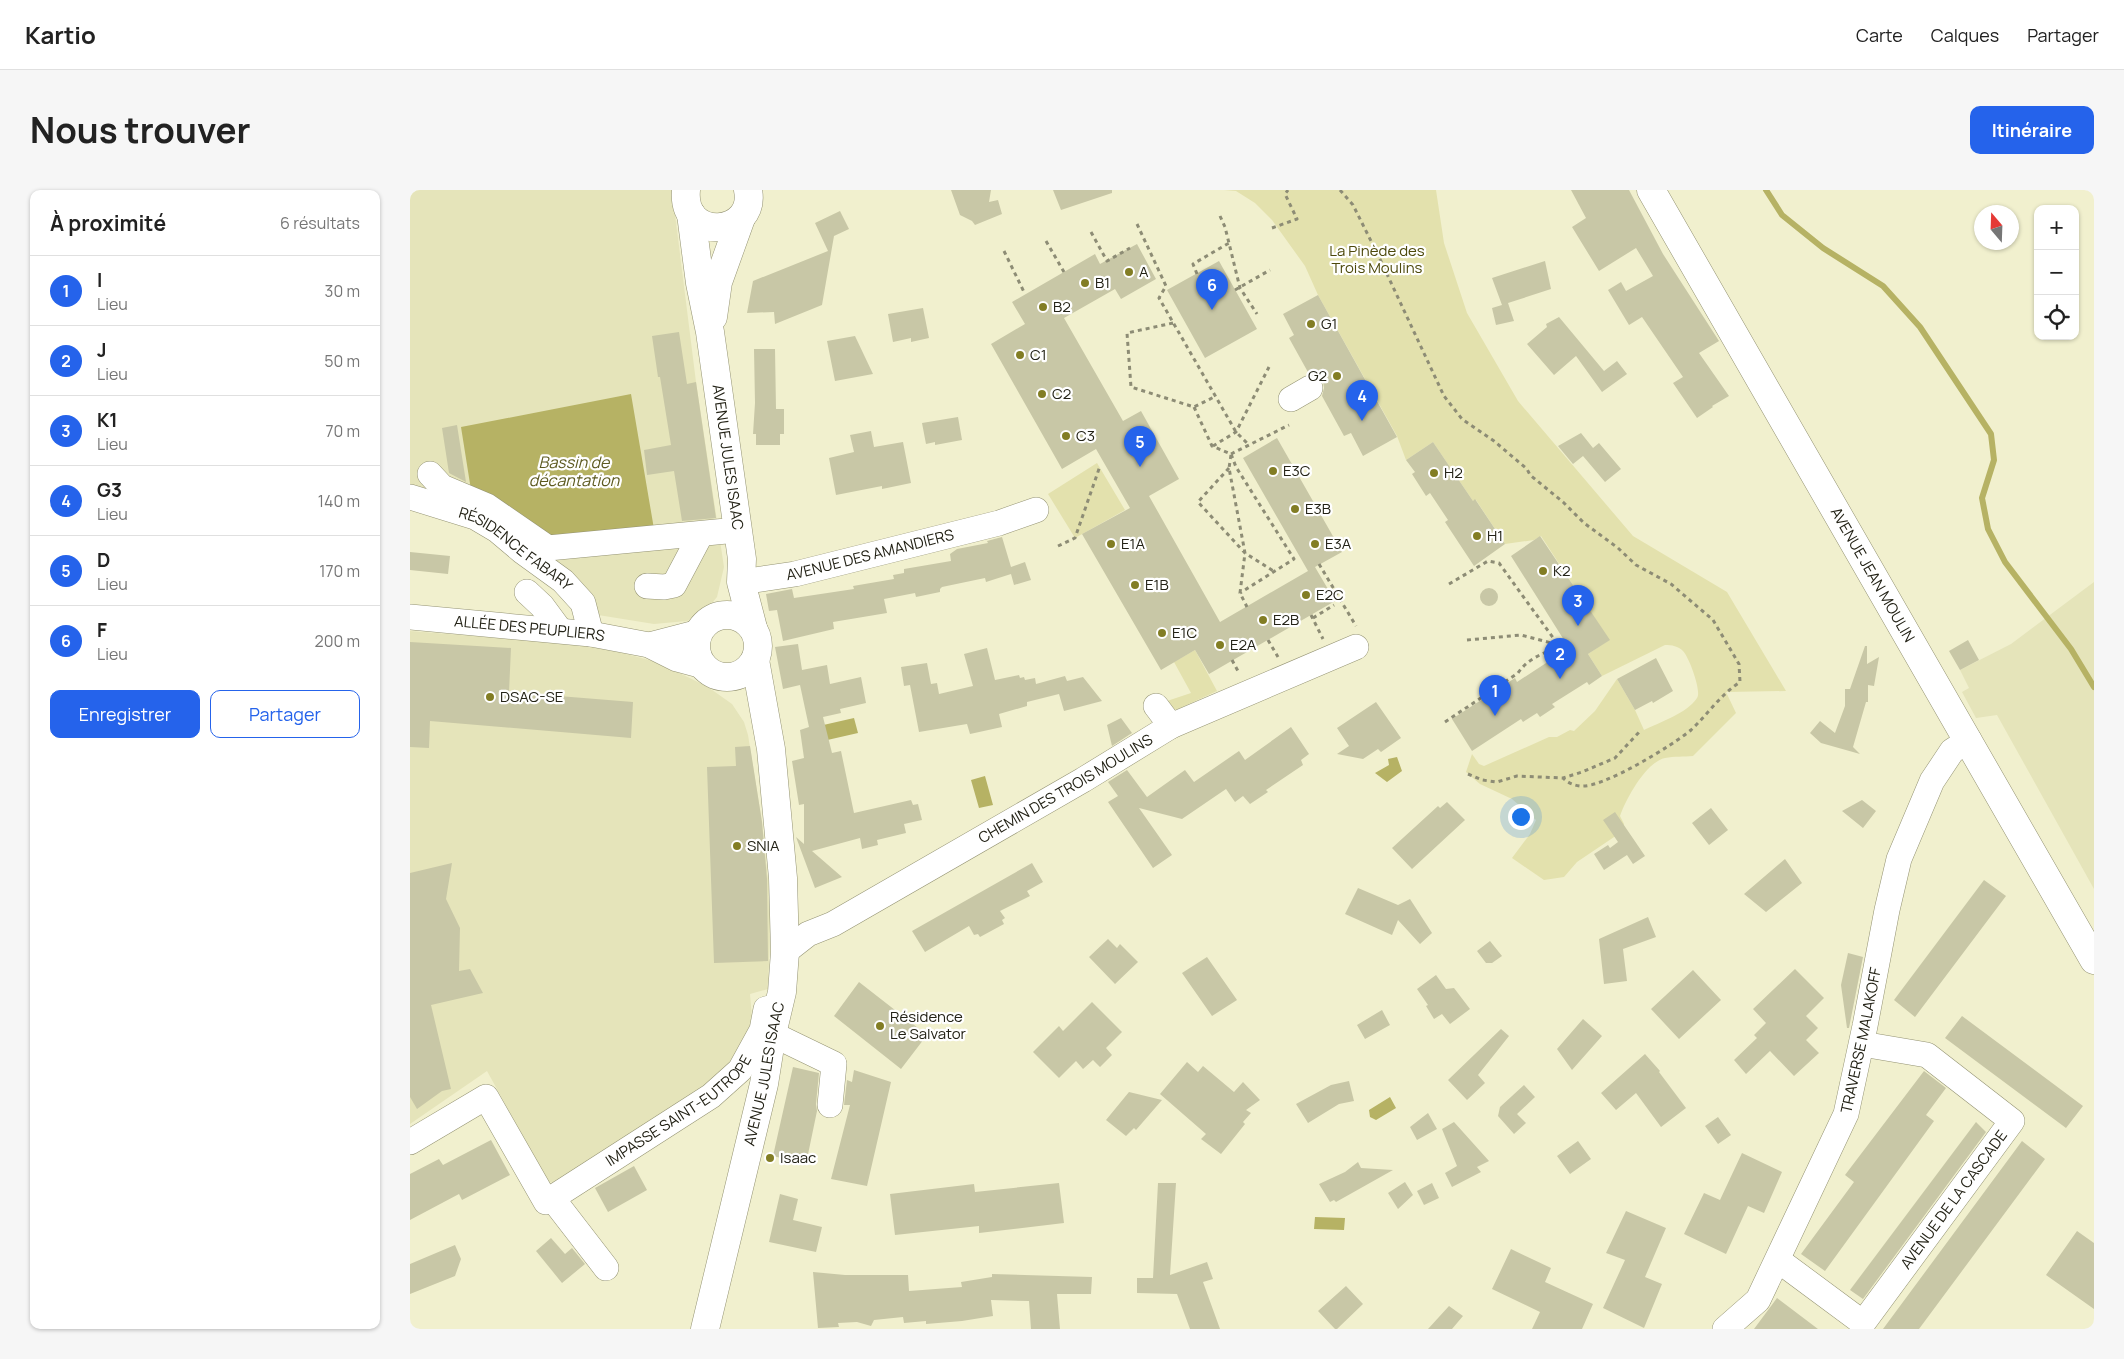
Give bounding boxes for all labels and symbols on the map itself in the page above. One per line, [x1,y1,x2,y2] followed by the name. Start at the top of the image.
[1974,205,2019,250] north arrow
[1329,240,1425,278] park label: La Pinède des Trois Moulins
[1139,261,1149,282] place label: A
[1123,266,1135,278] marker: A
[1196,269,1228,310] pin: 6
[1095,272,1110,293] place label: B1
[1079,277,1091,289] marker: B1
[1053,296,1071,317] place label: B2
[1037,301,1049,313] marker: B2
[1321,313,1337,334] place label: G1
[1305,318,1317,330] marker: G1
[1030,344,1047,365] place label: C1
[1014,349,1026,361] marker: C1
[1308,365,1327,386] place label: G2
[1331,370,1343,382] marker: G2
[1346,380,1378,421] pin: 4
[707,383,749,531] street label: AVENUE JULES ISAAC
[1052,383,1071,404] place label: C2
[1036,388,1048,400] marker: C2
[1076,425,1095,446] place label: C3
[1124,426,1156,467] pin: 5
[1060,430,1072,442] marker: C3
[529,451,620,491] water label: Bassin de décantation
[1283,460,1311,481] place label: E3C
[1444,462,1463,483] place label: H2
[1267,465,1279,477] marker: E3C
[1428,467,1440,479] marker: H2
[1305,498,1331,519] place label: E3B
[456,502,578,595] street label: RÉSIDENCE FABARY
[1289,503,1301,515] marker: E3B
[1826,503,1920,646] street label: AVENUE JEAN MOULIN
[785,524,956,585] street label: AVENUE DES AMANDIERS
[1487,525,1503,546] place label: H1
[1471,530,1483,542] marker: H1
[1121,533,1145,554] place label: E1A
[1325,533,1352,554] place label: E3A
[1105,538,1117,550] marker: E1A
[1309,538,1321,550] marker: E3A
[1553,560,1570,581] place label: K2
[1537,565,1549,577] marker: K2
[1145,574,1169,595] place label: E1B
[1129,579,1141,591] marker: E1B
[1316,584,1344,605] place label: E2C
[1562,585,1594,626] pin: 3
[1300,589,1312,601] marker: E2C
[1273,609,1299,630] place label: E2B
[453,610,607,646] street label: ALLÉE DES PEUPLIERS
[1257,614,1269,626] marker: E2B
[1172,622,1197,643] place label: E1C
[1156,627,1168,639] marker: E1C
[1230,634,1257,655] place label: E2A
[1544,638,1576,679] pin: 2
[1214,639,1226,651] marker: E2A
[1479,675,1511,716] pin: 1
[500,686,563,707] place label: DSAC-SE
[484,691,496,703] marker: DSAC-SE
[974,729,1156,848] street label: CHEMIN DES TROIS MOULINS
[1508,804,1534,830] your location
[747,835,780,856] place label: SNIA
[731,840,743,852] marker: SNIA
[1835,965,1886,1115] street label: TRAVERSE MALAKOFF
[738,999,789,1148] street label: AVENUE JULES ISAAC
[890,1006,967,1044] place label: Résidence Le Salvator
[874,1020,886,1032] marker: Résidence Le Salvator
[601,1051,756,1171] street label: IMPASSE SAINT-EUTROPE
[1895,1126,2012,1273] street label: AVENUE DE LA CASCADE
[780,1147,816,1168] place label: Isaac
[764,1152,776,1164] marker: Isaac

